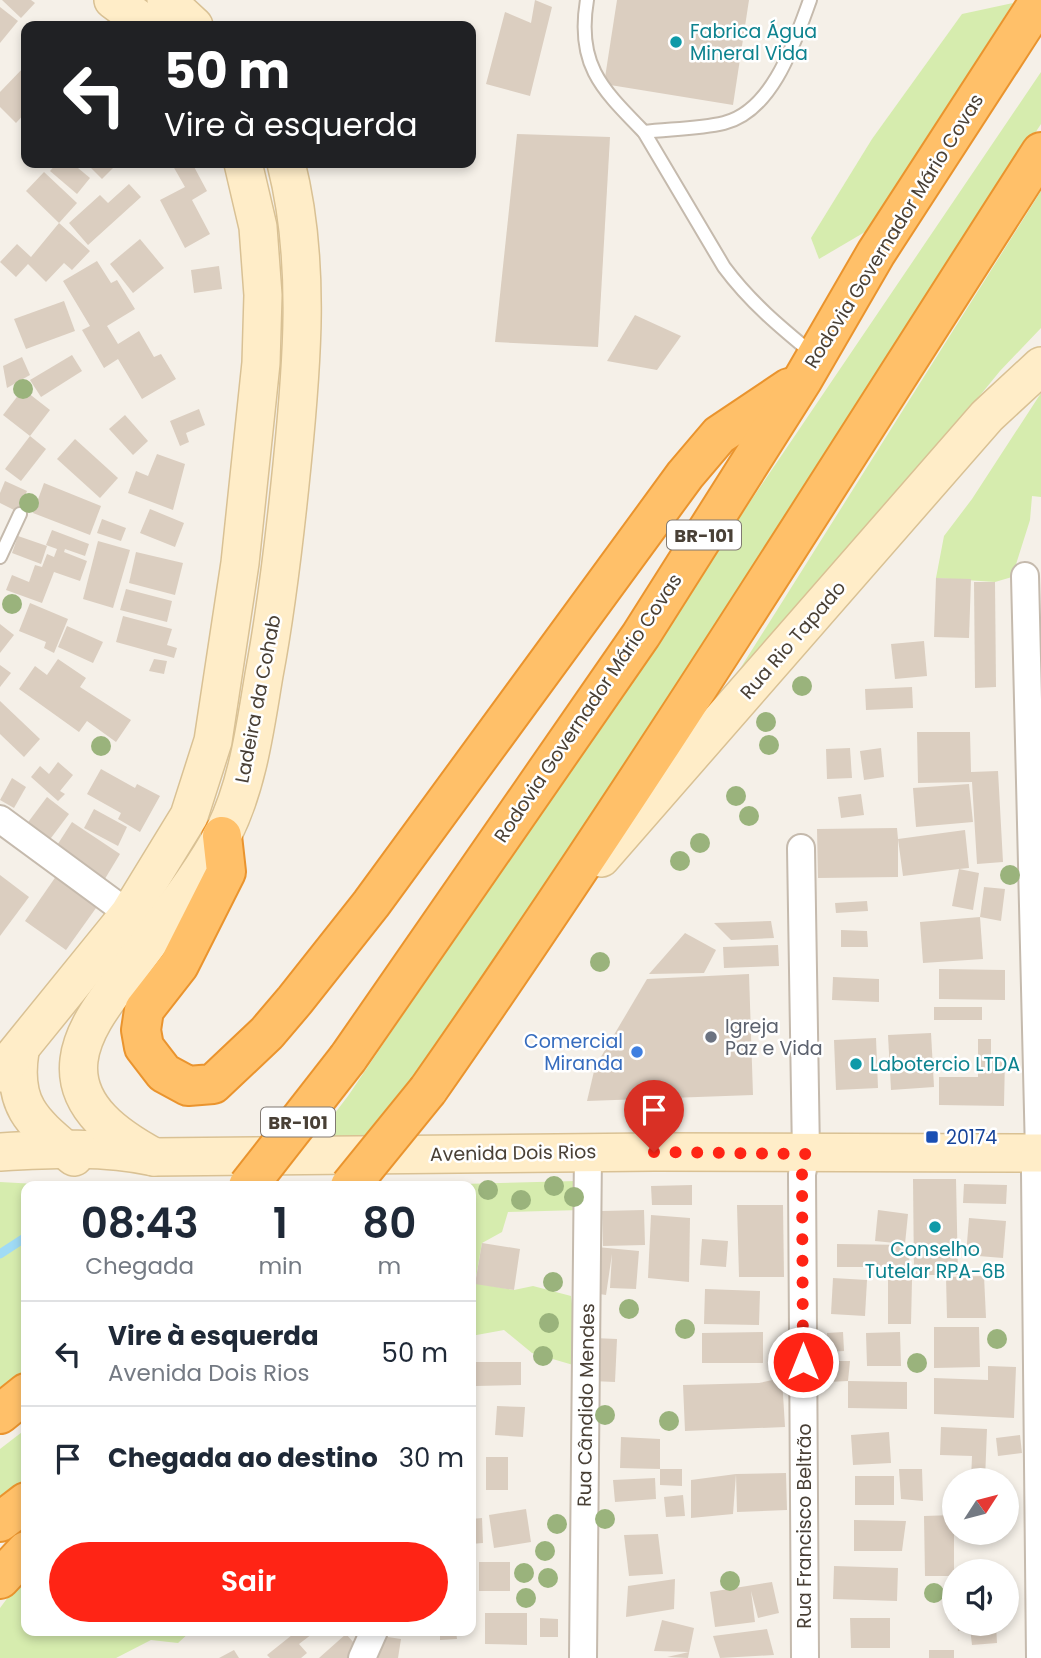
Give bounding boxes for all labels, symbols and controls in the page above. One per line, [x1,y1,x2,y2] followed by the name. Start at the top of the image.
[690,18,817,67] place label: Fabrica Água Mineral Vida
[668,34,684,50] marker: Fabrica Água Mineral Vida
[164,37,290,105] text: 50 m
[49,49,140,140] icon: left
[798,89,990,373] street label: Rodovia Governador Mário Covas
[164,102,418,147] text: Vire à esquerda
[667,520,741,550] road number: BR-101
[488,568,688,848] street label: Rodovia Governador Mário Covas
[734,575,852,705] street label: Rua Rio Tapado
[228,612,288,785] street label: Ladeira da Cohab
[725,1013,823,1062] place label: Igreja Paz e Vida
[524,1028,623,1077] place label: Comercial Miranda
[703,1029,719,1045] marker: Igreja Paz e Vida
[629,1044,645,1060] marker: Comercial Miranda
[870,1051,1020,1078] place label: Labotercio LTDA
[848,1056,864,1072] marker: Labotercio LTDA
[624,1080,684,1152] pin
[635,1091,673,1129] icon: arrive
[261,1107,335,1136] road number: BR-101
[946,1124,997,1151] place label: 20174
[924,1129,940,1145] marker: 20174
[430,1138,596,1168] street label: Avenida Dois Rios
[81,1194,199,1253] text: 08:43
[273,1194,288,1253] text: 1
[362,1194,416,1253] text: 80
[927,1219,943,1235] marker: Conselho Tutelar RPA-6B
[865,1236,1005,1285] place label: Conselho Tutelar RPA-6B
[85,1250,194,1282] text: Chegada
[258,1250,303,1282] text: min
[377,1250,401,1282] text: m
[571,1303,601,1507] street label: Rua Cândido Mendes
[108,1318,319,1354] text: Vire à esquerda
[766,1325,840,1399] position arrow
[49,1335,87,1373] icon: left
[382,1335,448,1371] text: 50 m
[108,1357,309,1389] text: Avenida Dois Rios
[791,1423,818,1629] street label: Rua Francisco Beltrão
[49,1440,87,1478] icon: arrive
[108,1440,378,1476] text: Chegada ao destino
[399,1440,464,1476] text: 30 m
[942,1468,1018,1545] north arrow
[942,1468,1019,1636] map controls
[49,1542,448,1622] button: Sair
[942,1559,1019,1636] button: sound

